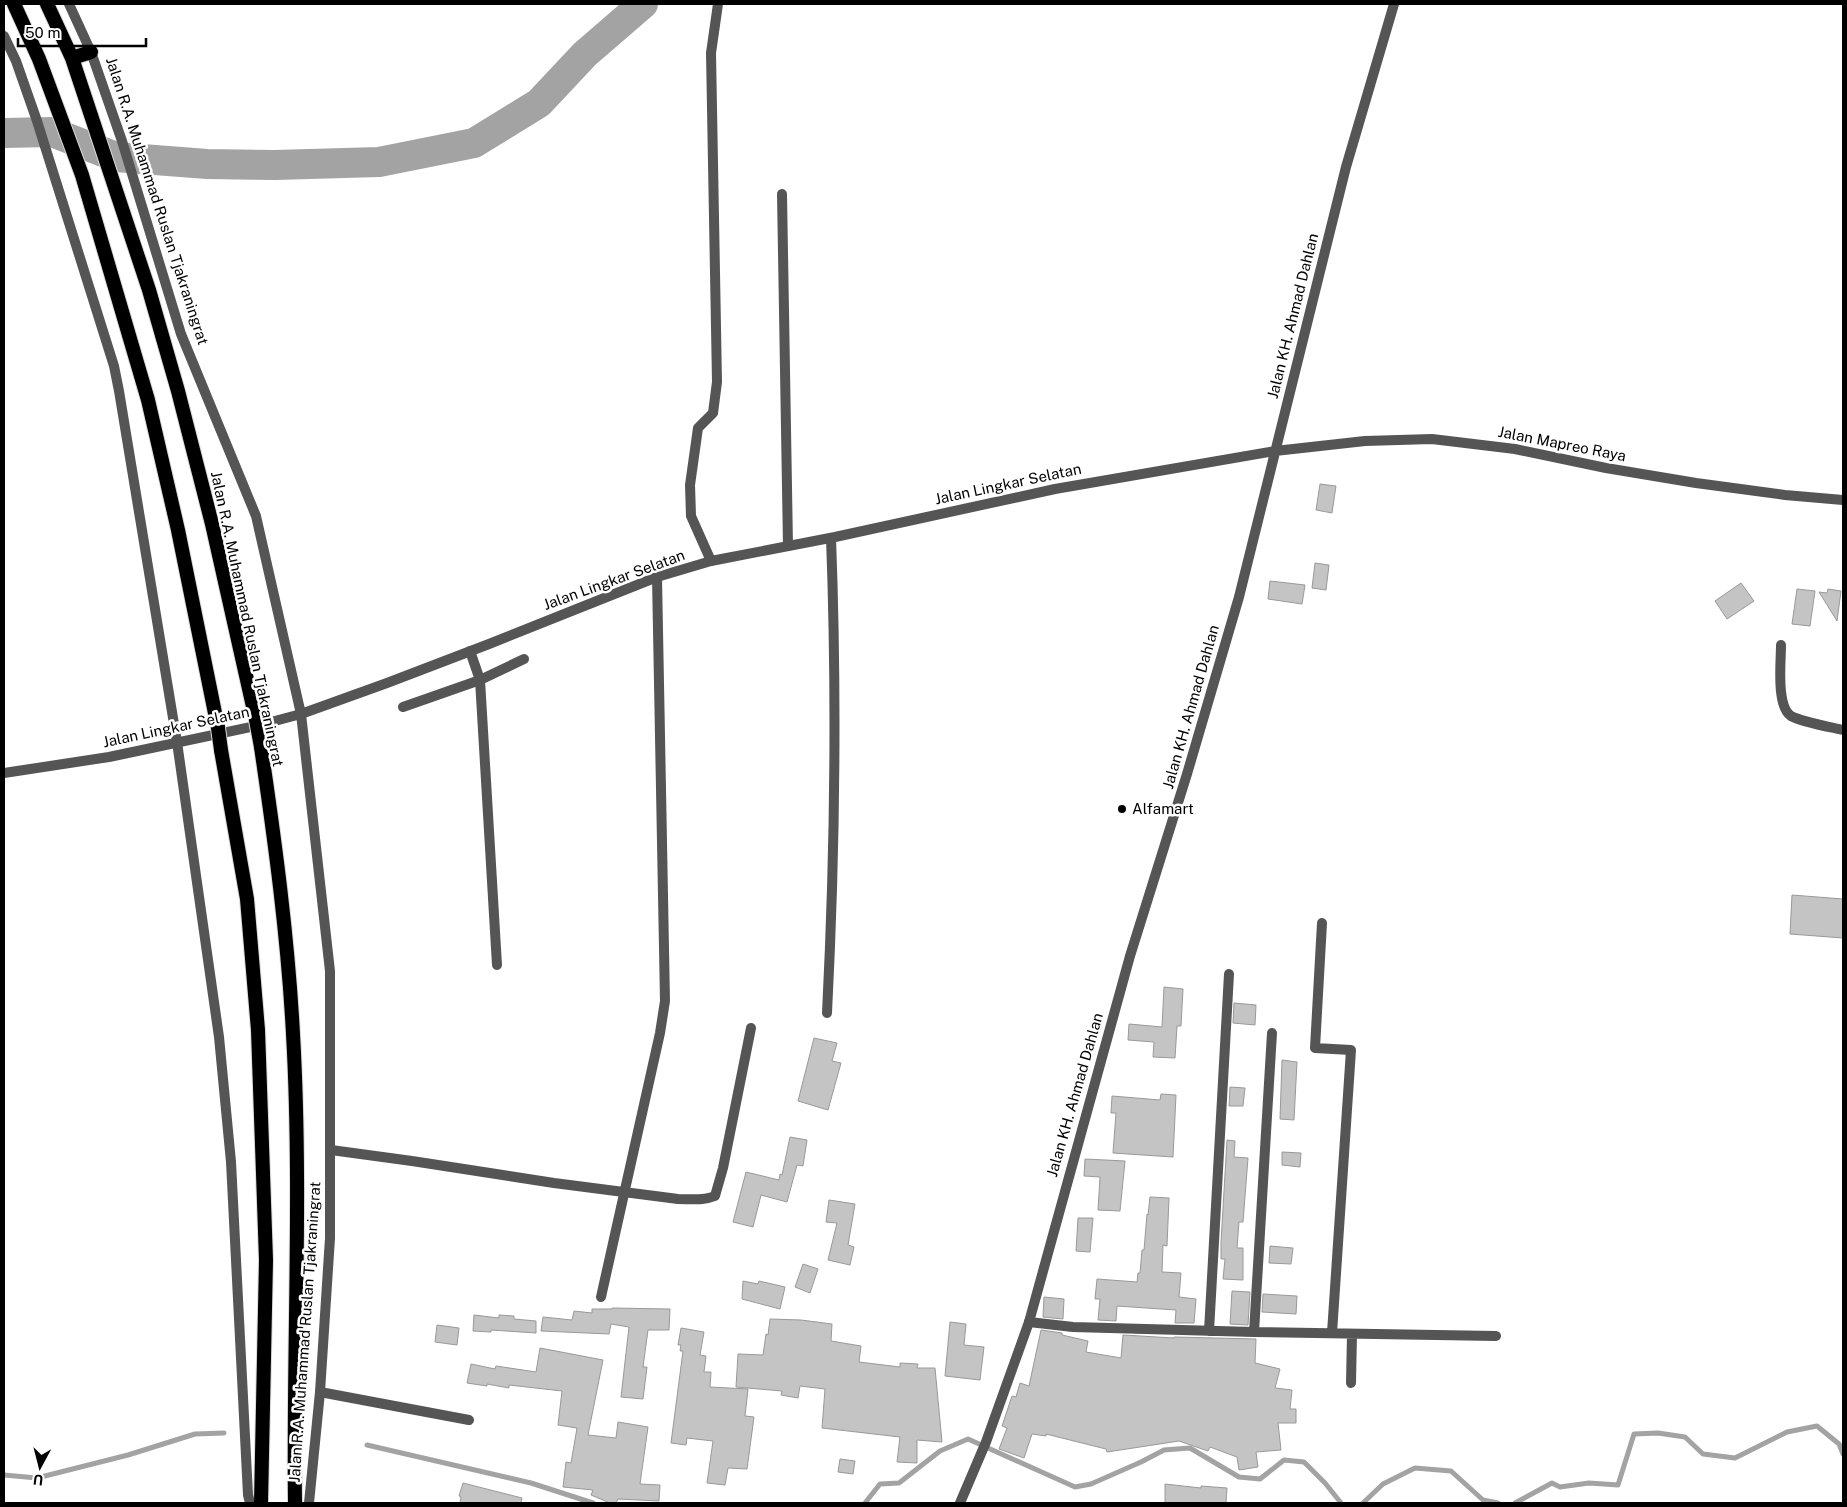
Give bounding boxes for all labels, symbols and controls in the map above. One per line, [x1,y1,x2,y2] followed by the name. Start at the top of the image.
[18,15,145,47] scale bar
[25,24,60,41] text: 50 m
[103,55,212,347] street label: Jalan R.A. Muhammad Ruslan Tjakraningrat
[1264,231,1321,400] street label: Jalan KH. Ahmad Dahlan
[1497,423,1628,464] street label: Jalan Mapreo Raya
[933,460,1083,507] street label: Jalan Lingkar Selatan
[208,470,287,768] street label: Jalan R.A. Muhammad Ruslan Tjakraningrat
[541,546,687,613] street label: Jalan Lingkar Selatan
[1159,623,1222,791] street label: Jalan KH. Ahmad Dahlan
[101,703,251,750] street label: Jalan Lingkar Selatan
[1132,800,1194,817] place label: Alfamart
[1116,803,1128,815] marker: Alfamart
[1043,1011,1106,1179] street label: Jalan KH. Ahmad Dahlan
[286,1181,324,1483] street label: Jalan R.A. Muhammad Ruslan Tjakraningrat
[15,1442,65,1492] north arrow
[32,1471,44,1488] text: U

